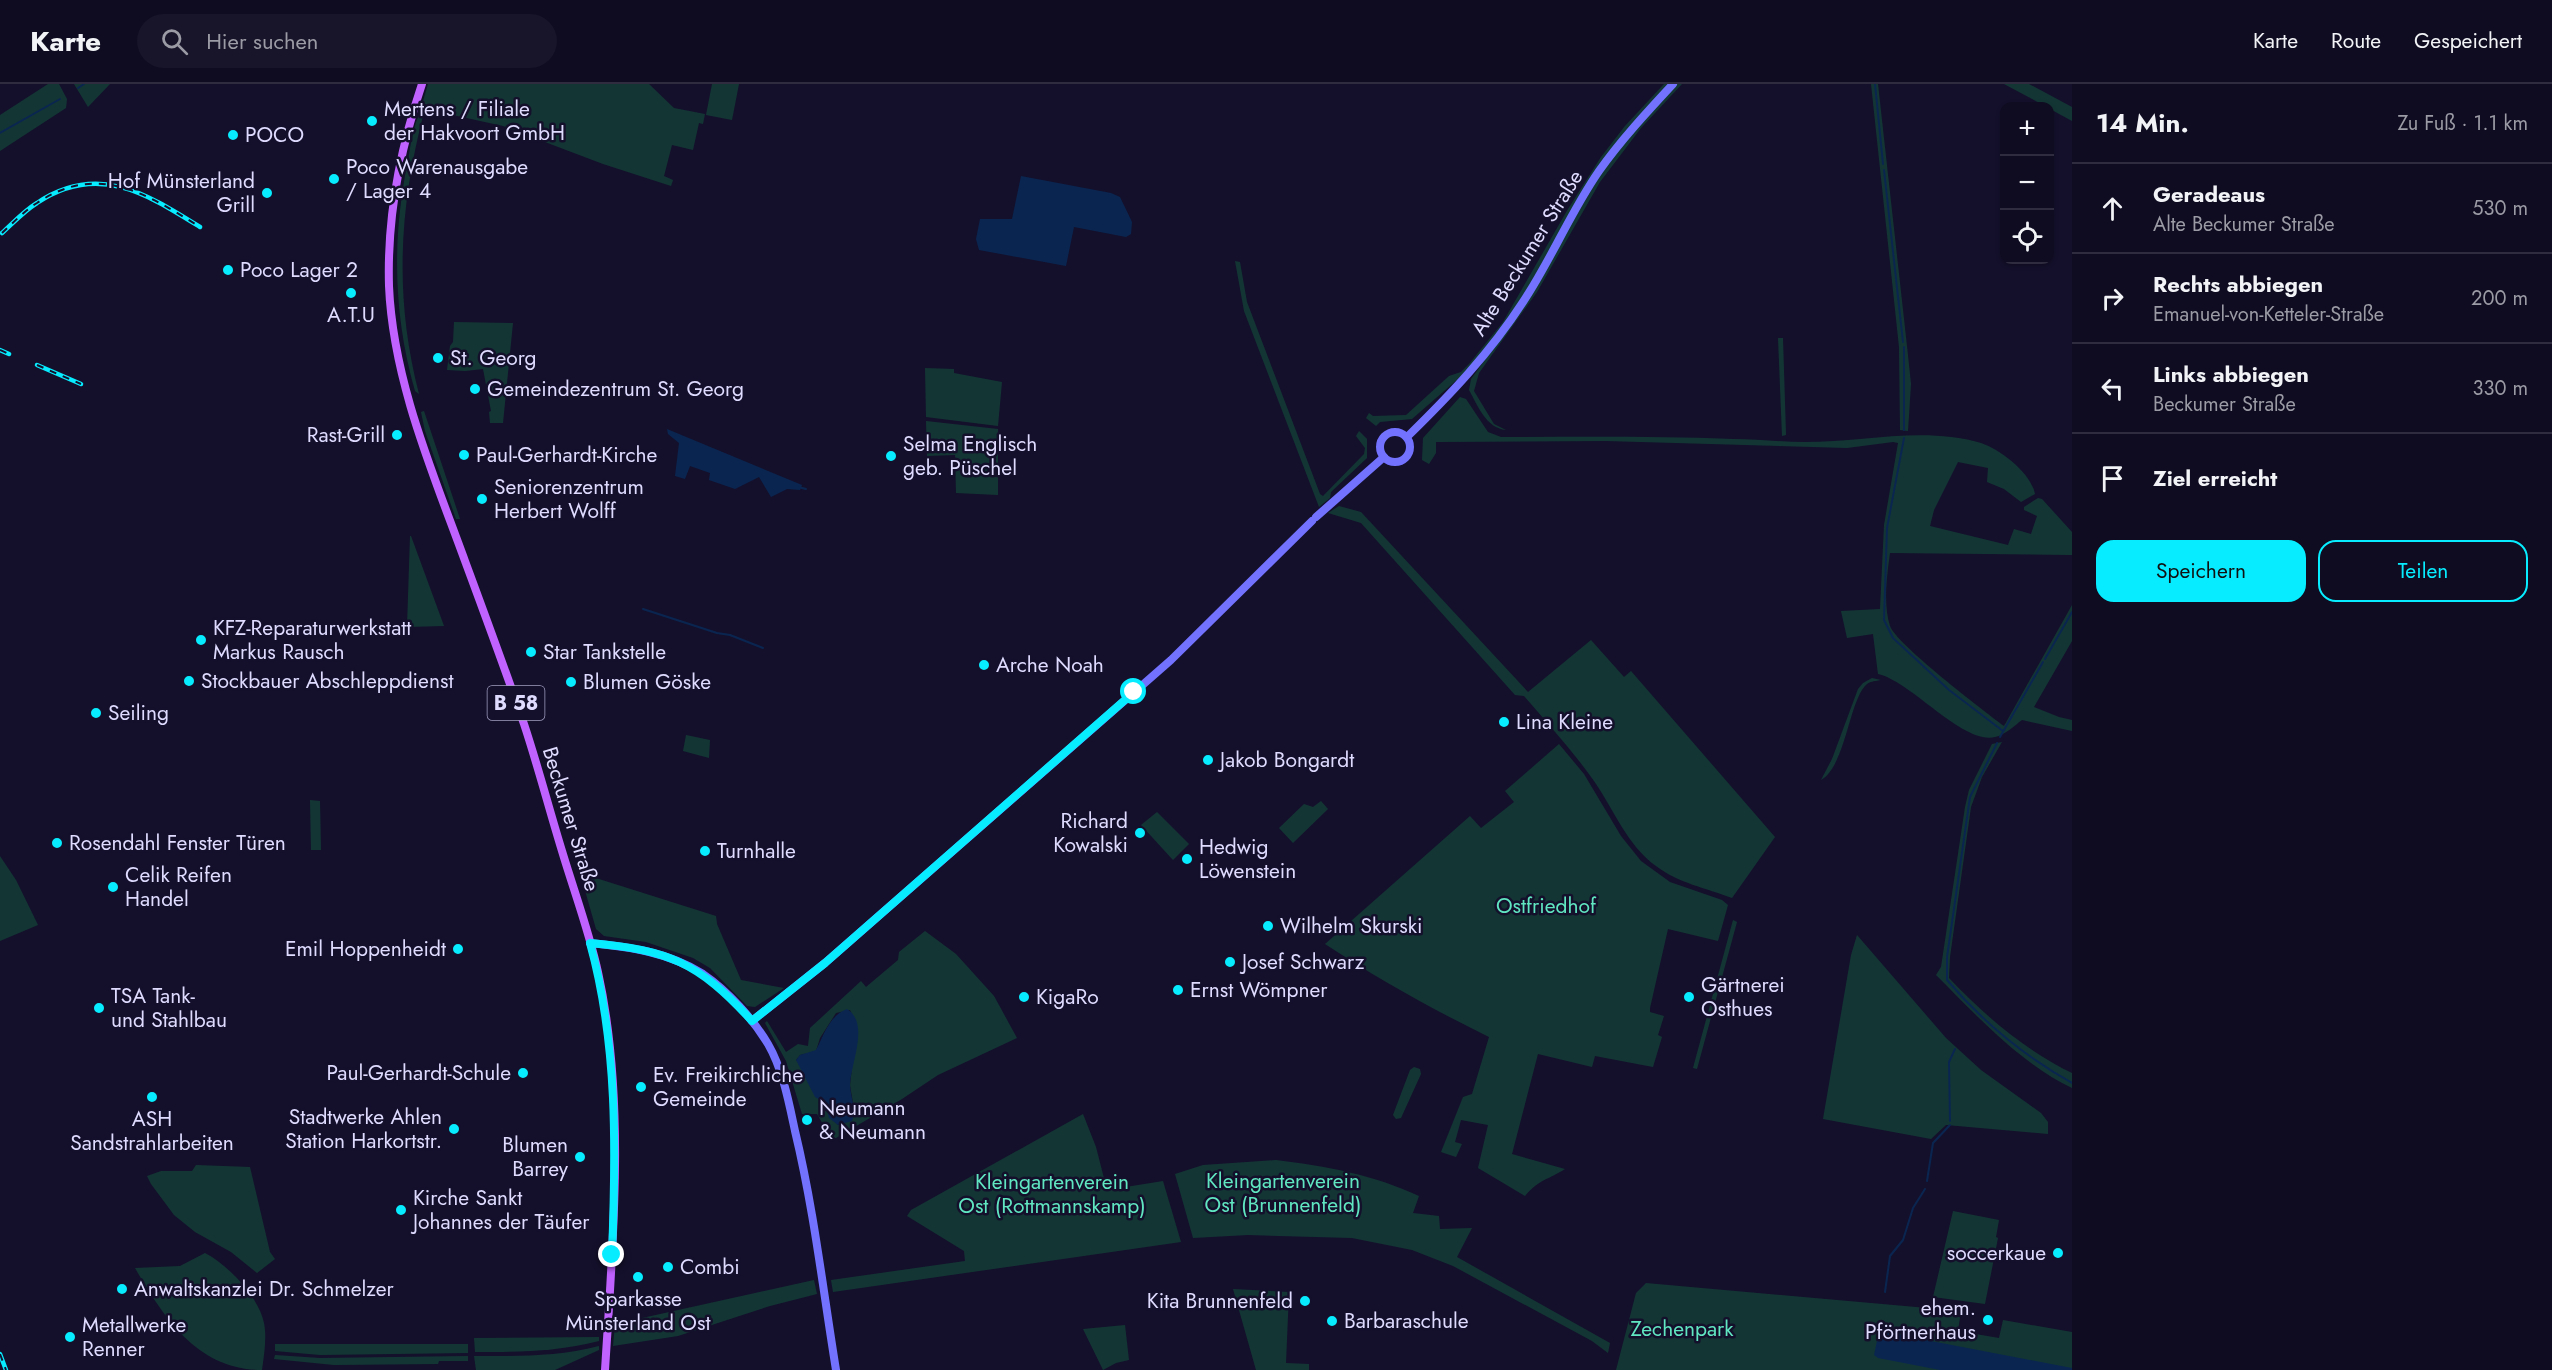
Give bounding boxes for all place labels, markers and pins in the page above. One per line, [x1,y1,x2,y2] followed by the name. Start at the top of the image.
[384,94,565,148] place label: Mertens / Filiale der Hakvoort GmbH
[365,114,379,128] marker: Mertens / Filiale der Hakvoort GmbH
[245,120,304,150] place label: POCO
[226,128,240,142] marker: POCO
[346,152,528,206] place label: Poco Warenausgabe / Lager 4
[108,166,255,220] place label: Hof Münsterland Grill
[327,172,341,186] marker: Poco Warenausgabe / Lager 4
[260,186,274,200] marker: Hof Münsterland Grill
[240,255,358,285] place label: Poco Lager 2
[221,263,235,277] marker: Poco Lager 2
[344,286,358,300] marker: A.T.U
[327,300,375,330] place label: A.T.U
[450,343,537,373] place label: St. Georg
[431,351,445,365] marker: St. Georg
[487,374,744,404] place label: Gemeindezentrum St. Georg
[468,382,482,396] marker: Gemeindezentrum St. Georg
[307,420,385,450] place label: Rast-Grill
[390,428,404,442] marker: Rast-Grill
[903,429,1037,483] place label: Selma Englisch geb. Püschel
[476,440,658,470] place label: Paul-Gerhardt-Kirche
[457,448,471,462] marker: Paul-Gerhardt-Kirche
[884,449,898,463] marker: Selma Englisch geb. Püschel
[494,472,644,526] place label: Seniorenzentrum Herbert Wolff
[475,492,489,506] marker: Seniorenzentrum Herbert Wolff
[213,613,411,667] place label: KFZ-Reparaturwerkstatt Markus Rausch
[194,633,208,647] marker: KFZ-Reparaturwerkstatt Markus Rausch
[543,637,666,667] place label: Star Tankstelle
[524,645,538,659] marker: Star Tankstelle
[996,650,1104,680] place label: Arche Noah
[977,658,991,672] marker: Arche Noah
[201,666,453,696] place label: Stockbauer Abschleppdienst
[583,667,711,697] place label: Blumen Göske
[182,674,196,688] marker: Stockbauer Abschleppdienst
[564,675,578,689] marker: Blumen Göske
[108,698,169,728] place label: Seiling
[89,706,103,720] marker: Seiling
[1516,707,1613,737] place label: Lina Kleine
[1497,715,1511,729] marker: Lina Kleine
[1217,745,1354,775] place label: Jakob Bongardt
[1201,753,1215,767] marker: Jakob Bongardt
[1053,806,1128,860] place label: Richard Kowalski
[1133,826,1147,840] marker: Richard Kowalski
[69,828,286,858] place label: Rosendahl Fenster Türen
[1199,832,1296,886] place label: Hedwig Löwenstein
[50,836,64,850] marker: Rosendahl Fenster Türen
[717,836,796,866] place label: Turnhalle
[698,844,712,858] marker: Turnhalle
[1180,852,1194,866] marker: Hedwig Löwenstein
[125,860,232,914] place label: Celik Reifen Handel
[106,880,120,894] marker: Celik Reifen Handel
[1280,911,1422,941] place label: Wilhelm Skurski
[1261,919,1275,933] marker: Wilhelm Skurski
[285,934,446,964] place label: Emil Hoppenheidt
[451,942,465,956] marker: Emil Hoppenheidt
[1239,947,1365,977] place label: Josef Schwarz
[1223,955,1237,969] marker: Josef Schwarz
[1701,970,1785,1024] place label: Gärtnerei Osthues
[1190,975,1328,1005] place label: Ernst Wömpner
[111,981,227,1035] place label: TSA Tank- und Stahlbau
[1036,982,1099,1012] place label: KigaRo
[1171,983,1185,997] marker: Ernst Wömpner
[1017,990,1031,1004] marker: KigaRo
[1682,990,1696,1004] marker: Gärtnerei Osthues
[92,1001,106,1015] marker: TSA Tank- und Stahlbau
[326,1058,511,1088] place label: Paul-Gerhardt-Schule
[653,1060,803,1114] place label: Ev. Freikirchliche Gemeinde
[516,1066,530,1080] marker: Paul-Gerhardt-Schule
[634,1080,648,1094] marker: Ev. Freikirchliche Gemeinde
[145,1090,159,1104] marker: ASH Sandstrahlarbeiten
[819,1093,926,1147] place label: Neumann & Neumann
[285,1102,442,1156] place label: Stadtwerke Ahlen Station Harkortstr.
[70,1104,234,1158] place label: ASH Sandstrahlarbeiten
[800,1113,814,1127] marker: Neumann & Neumann
[447,1122,461,1136] marker: Stadtwerke Ahlen Station Harkortstr.
[502,1130,569,1184] place label: Blumen Barrey
[573,1150,587,1164] marker: Blumen Barrey
[410,1183,590,1237] place label: Kirche Sankt Johannes der Täufer
[394,1203,408,1217] marker: Kirche Sankt Johannes der Täufer
[1947,1238,2046,1268] place label: soccerkaue
[2051,1246,2065,1260] marker: soccerkaue
[680,1252,740,1282] place label: Combi
[661,1260,675,1274] marker: Combi
[631,1270,645,1284] marker: Sparkasse Münsterland Ost
[134,1274,395,1304] place label: Anwaltskanzlei Dr. Schmelzer
[115,1282,129,1296] marker: Anwaltskanzlei Dr. Schmelzer
[566,1284,710,1338] place label: Sparkasse Münsterland Ost
[1147,1286,1293,1316] place label: Kita Brunnenfeld
[1865,1293,1976,1347] place label: ehem. Pförtnerhaus
[1298,1294,1312,1308] marker: Kita Brunnenfeld
[1344,1306,1469,1336] place label: Barbaraschule
[82,1310,187,1364] place label: Metallwerke Renner
[1981,1313,1995,1327] marker: ehem. Pförtnerhaus
[1325,1314,1339,1328] marker: Barbaraschule
[63,1330,77,1344] marker: Metallwerke Renner

